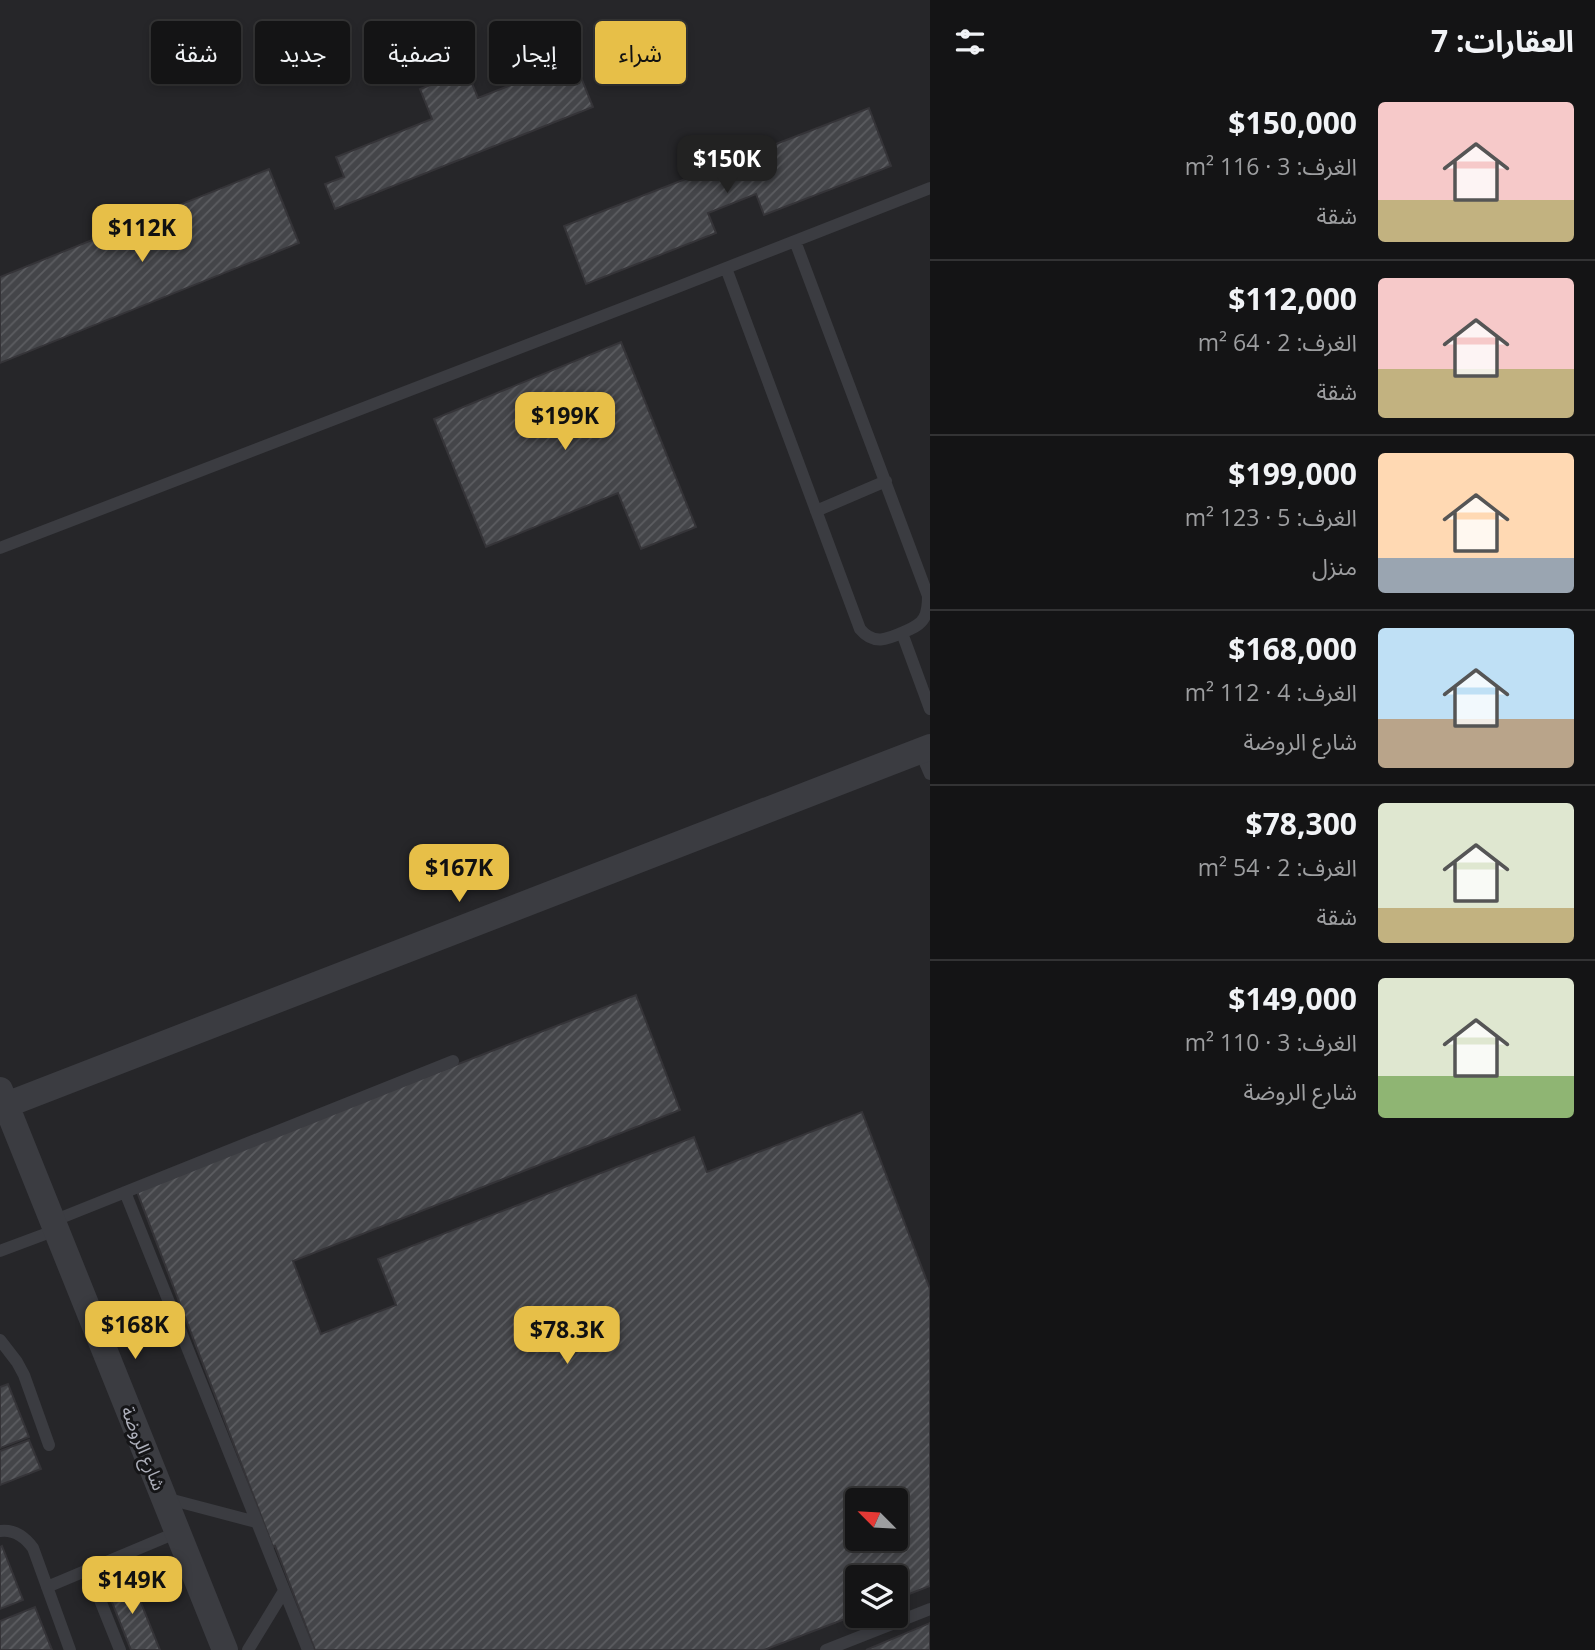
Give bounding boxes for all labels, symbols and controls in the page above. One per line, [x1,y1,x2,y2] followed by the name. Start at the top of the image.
[1431,20,1574,61] text: العقارات: 7
[151,21,241,84] chip: شقة
[255,21,350,84] chip: جديد
[364,21,475,84] chip: تصفية
[489,21,581,84] chip: إيجار
[595,21,686,84] chip: شراء
[951,23,989,61] icon: filters
[1228,102,1357,143] text: $150,000
[1434,130,1518,214] icon: home
[678,136,776,195] pin: $150K
[693,142,761,174] text: $150K
[1185,150,1357,182] text: الغرف: 3 · 116 m²
[1316,199,1357,231] text: شقة
[93,204,191,264] pin: $112K
[108,211,176,243] text: $112K
[1228,278,1357,319] text: $112,000
[1434,306,1518,390] icon: home
[1198,326,1357,358] text: الغرف: 2 · 64 m²
[1316,375,1357,407] text: شقة
[516,392,614,452] pin: $199K
[531,399,599,431] text: $199K
[1228,453,1357,494] text: $199,000
[1434,481,1518,565] icon: home
[1185,501,1357,533] text: الغرف: 5 · 123 m²
[1312,550,1357,582] text: منزل
[1228,628,1357,669] text: $168,000
[1434,656,1518,740] icon: home
[1185,676,1357,708] text: الغرف: 4 · 112 m²
[1243,725,1357,757] text: شارع الروضة
[1246,803,1357,844] text: $78,300
[1434,831,1518,915] icon: home
[410,844,508,904] pin: $167K
[425,851,493,883] text: $167K
[1198,851,1357,883] text: الغرف: 2 · 54 m²
[1316,900,1357,932] text: شقة
[1228,978,1357,1019] text: $149,000
[1434,1006,1518,1090] icon: home
[1185,1026,1357,1058] text: الغرف: 3 · 110 m²
[1243,1075,1357,1107] text: شارع الروضة
[86,1302,184,1361] pin: $168K
[510,1306,624,1366] pin: $78.3K
[101,1308,169,1340] text: $168K
[530,1313,604,1345] text: $78.3K
[113,1402,172,1495] street label: شارع الروضة
[845,1488,908,1550] north arrow
[845,1488,908,1628] map controls
[83,1556,181,1616] pin: $149K
[98,1563,166,1595] text: $149K
[845,1565,908,1628] button: layers

